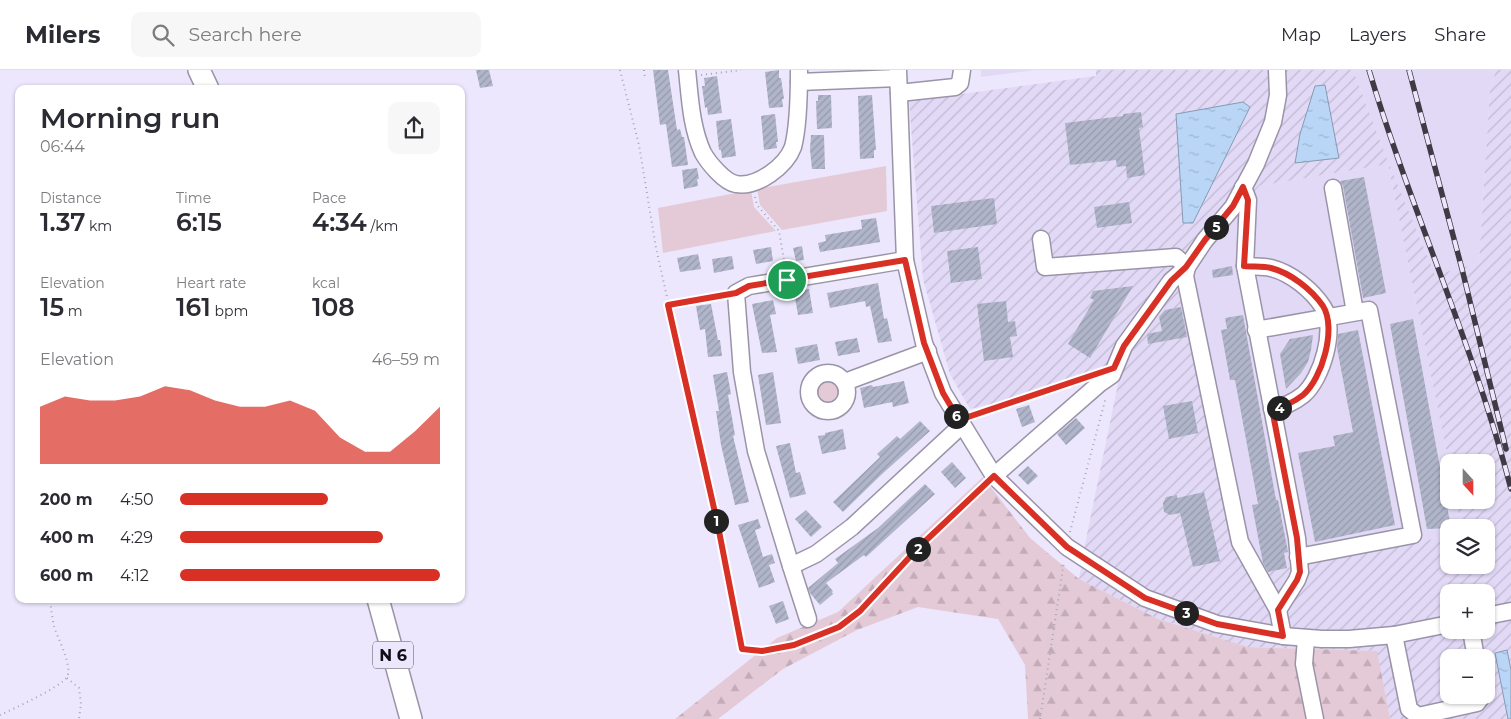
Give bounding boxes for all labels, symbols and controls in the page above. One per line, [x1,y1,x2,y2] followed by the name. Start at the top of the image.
[131,12,481,57] search box
[25,20,101,49] text: Milers
[149,21,177,49] icon: search
[189,23,302,46] text: Search here
[1281,24,1321,46] text: Map
[1349,24,1406,46] text: Layers
[1434,24,1486,46] text: Share
[40,101,220,135] text: Morning run
[388,102,440,154] button: share
[40,137,85,156] text: 06:44
[40,189,102,207] text: Distance
[176,189,211,207] text: Time
[312,189,346,207] text: Pace
[40,207,85,237] text: 1.37
[176,207,222,237] text: 6:15
[312,207,367,237] text: 4:34
[1204,214,1228,240] pin: 5
[85,217,112,235] text: km
[367,217,398,235] text: /km
[1212,218,1221,236] text: 5
[766,259,808,301] pin
[773,266,801,294] icon: arrive
[40,274,105,292] text: Elevation
[176,274,246,292] text: Heart rate
[312,274,340,292] text: kcal
[40,292,64,322] text: 15
[176,292,211,322] text: 161
[312,292,355,322] text: 108
[64,302,83,320] text: m
[211,302,248,320] text: bpm
[40,350,114,369] text: Elevation
[372,350,440,369] text: 46–59 m
[1266,396,1292,420] pin: 4
[1275,399,1284,417] text: 4
[944,404,968,428] pin: 6
[952,407,961,425] text: 6
[1440,454,1495,509] north arrow
[1440,454,1495,704] map controls
[40,490,92,509] text: 200 m
[120,490,154,509] text: 4:50
[704,508,728,534] pin: 1
[714,512,719,530] text: 1
[1440,519,1495,574] button: layers
[40,528,94,547] text: 400 m
[120,528,153,547] text: 4:29
[906,536,930,562] pin: 2
[914,540,923,558] text: 2
[40,566,93,585] text: 600 m
[120,566,149,585] text: 4:12
[1440,584,1495,639] button: +
[1174,600,1198,626] pin: 3
[1182,604,1191,622] text: 3
[373,642,413,668] road number: N 6
[1440,649,1495,704] button: −

